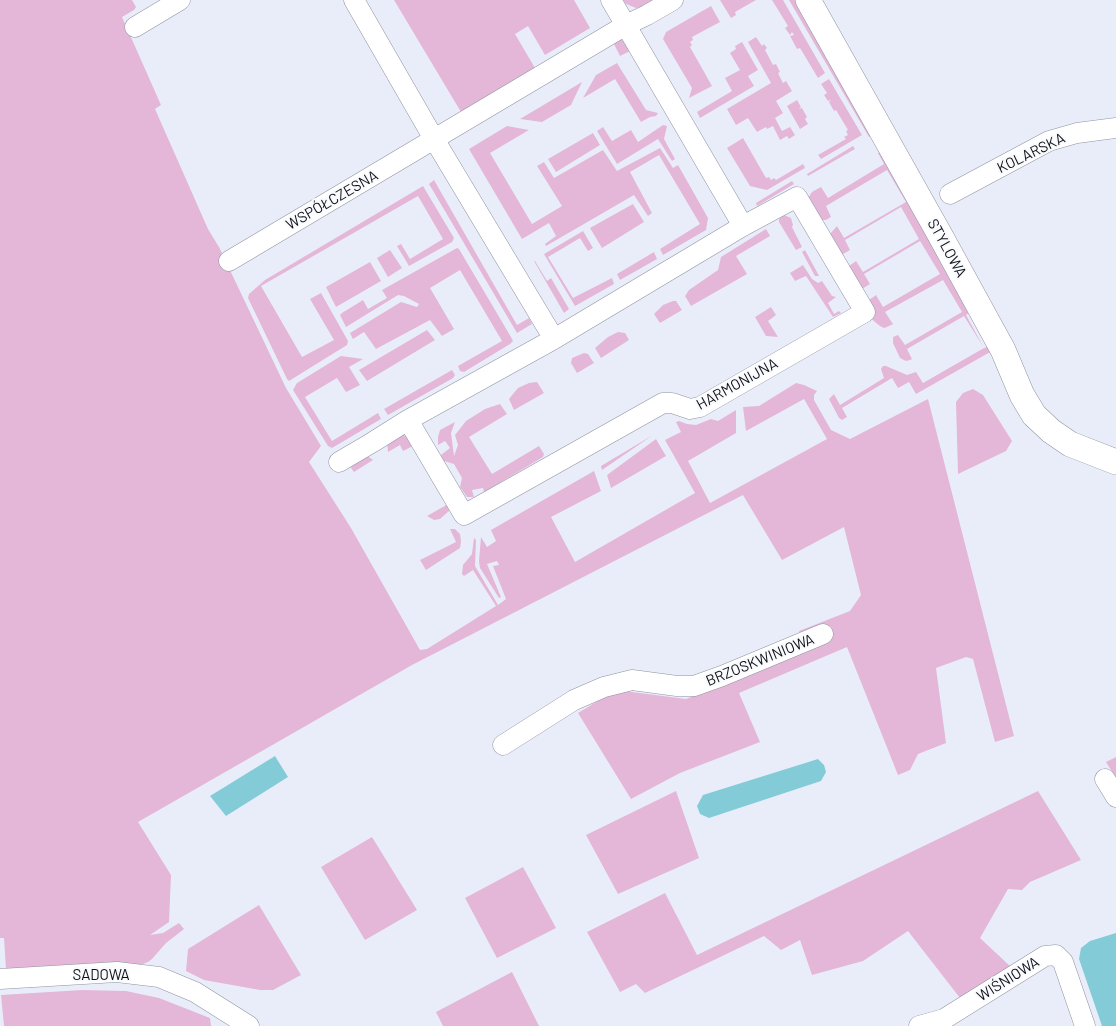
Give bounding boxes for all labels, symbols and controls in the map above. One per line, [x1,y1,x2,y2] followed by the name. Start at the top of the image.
[994,129,1068,177] street label: KOLARSKA
[283,166,381,234] street label: WSPÓŁCZESNA
[924,216,970,280] street label: STYLOWA
[693,354,781,414] street label: HARMONIJNA
[703,630,817,690] street label: BRZOSKWINIOWA
[974,953,1042,1005] street label: WIŚNIOWA
[72,966,130,984] street label: SADOWA

